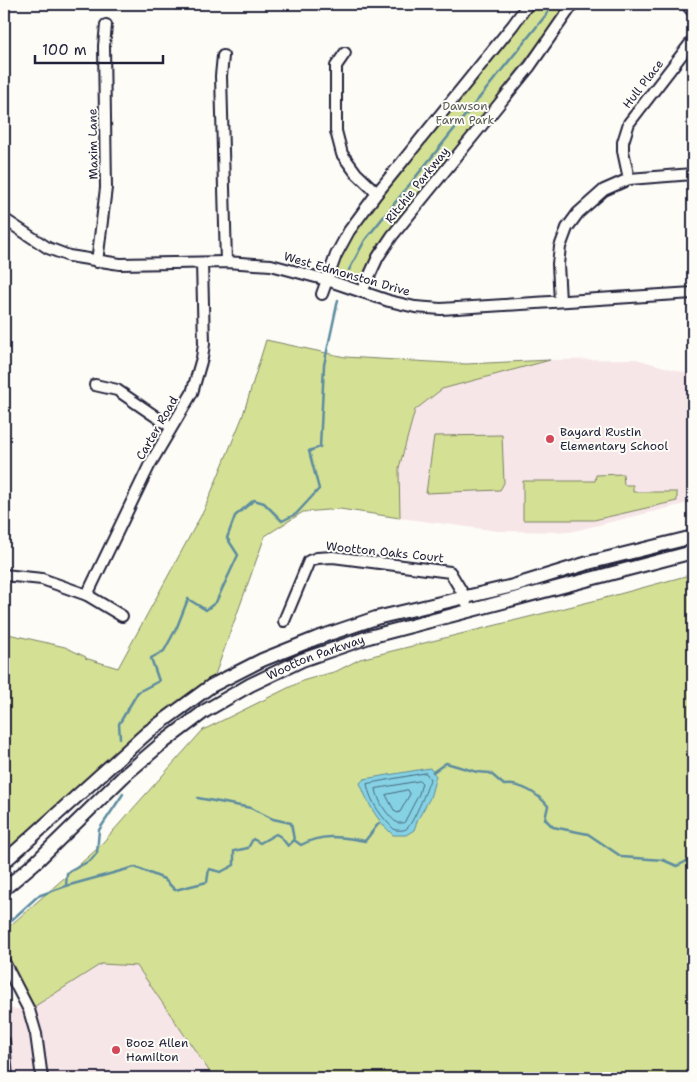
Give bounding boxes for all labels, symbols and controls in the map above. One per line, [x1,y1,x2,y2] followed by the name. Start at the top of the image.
[35,32,162,64] scale bar
[42,40,87,60] text: 100 m
[619,56,667,112] street label: Hull Place
[436,98,495,128] park label: Dawson Farm Park
[84,108,102,180] street label: Maxim Lane
[381,144,453,226] street label: Ritchie Parkway
[282,248,412,300] street label: West Edmonston Drive
[132,393,182,463] street label: Carter Road
[560,424,668,454] place label: Bayard Rustin Elementary School
[544,433,556,445] marker: Bayard Rustin Elementary School
[325,538,445,566] street label: Wootton Oaks Court
[264,631,367,684] street label: Wootton Parkway
[126,1035,188,1065] place label: Booz Allen Hamilton
[110,1044,122,1056] marker: Booz Allen Hamilton

